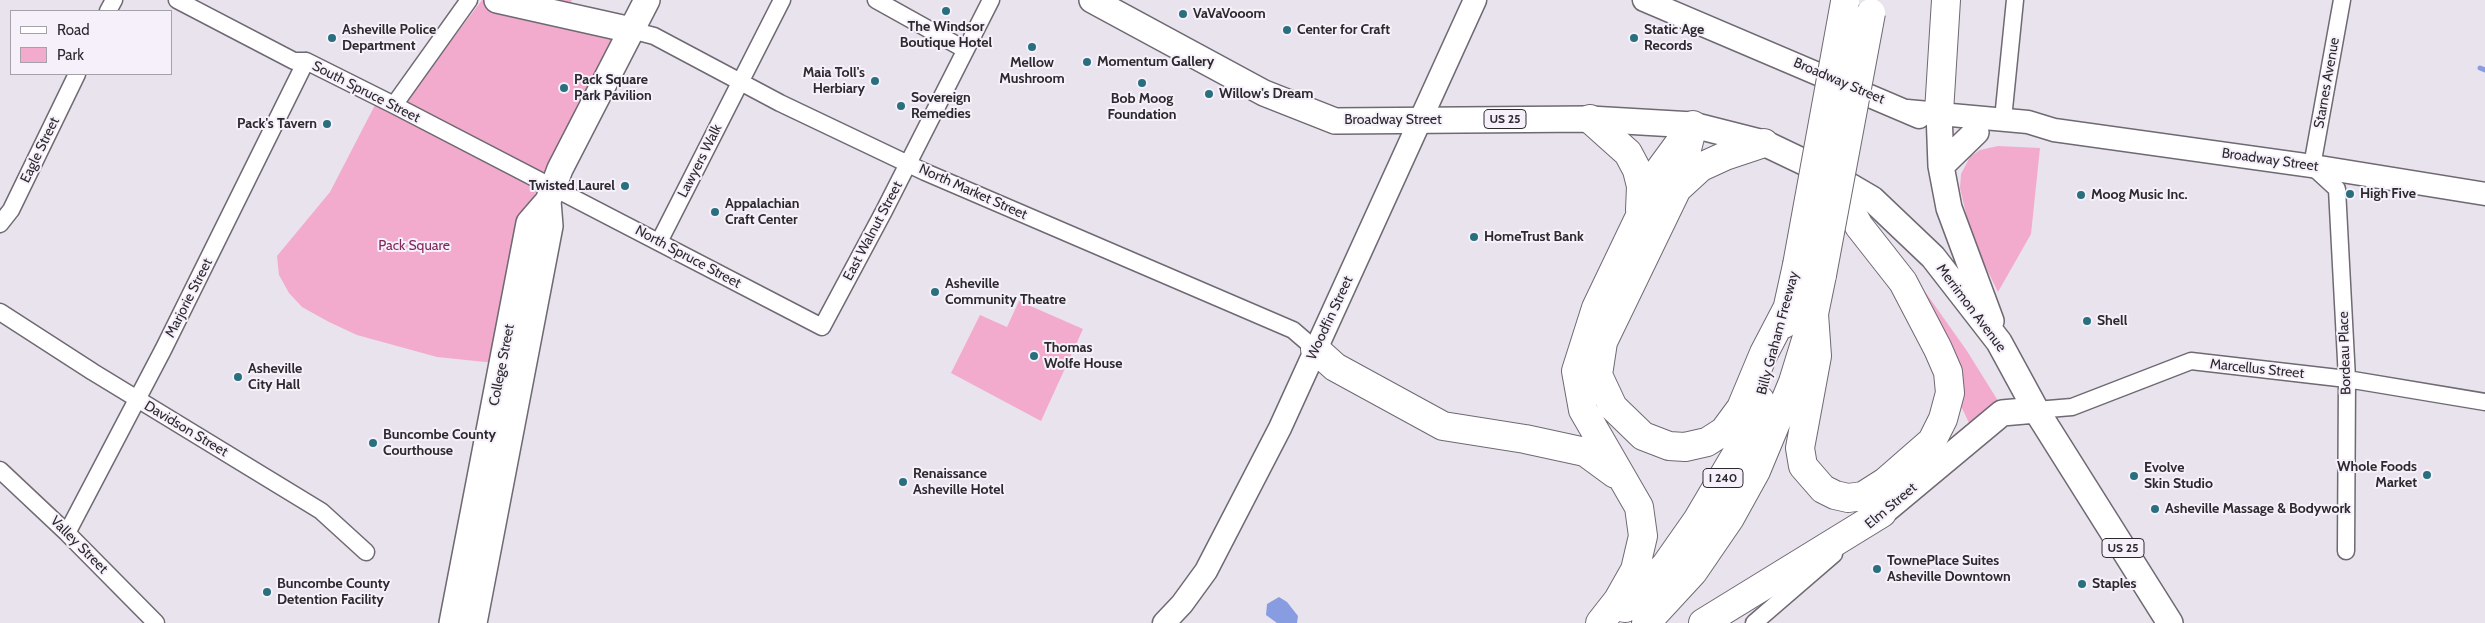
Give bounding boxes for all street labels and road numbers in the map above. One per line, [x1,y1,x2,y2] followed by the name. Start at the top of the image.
[2311,36,2343,130] street label: Starnes Avenue
[1791,54,1887,108] street label: Broadway Street
[309,58,423,126] street label: South Spruce Street
[1484,110,1526,128] road number: US 25
[1344,112,1442,128] street label: Broadway Street
[17,114,63,186] street label: Eagle Street
[674,121,726,201] street label: Lawyers Walk
[2221,145,2319,175] street label: Broadway Street
[916,161,1030,223] street label: North Market Street
[840,179,906,283] street label: East Walnut Street
[632,222,744,292] street label: North Spruce Street
[162,256,216,340] street label: Marjorie Street
[1933,261,2009,355] street label: Merrimon Avenue
[1753,270,1803,396] street label: Billy Graham Freeway
[1303,273,1357,363] street label: Woodfin Street
[2335,311,2355,395] street label: Bordeau Place
[486,323,518,407] street label: College Street
[2209,356,2305,382] street label: Marcellus Street
[141,397,231,461] street label: Davidson Street
[1703,468,1743,488] road number: I 240
[1862,479,1920,533] street label: Elm Street
[47,513,111,577] street label: Valley Street
[2102,538,2144,558] road number: US 25

